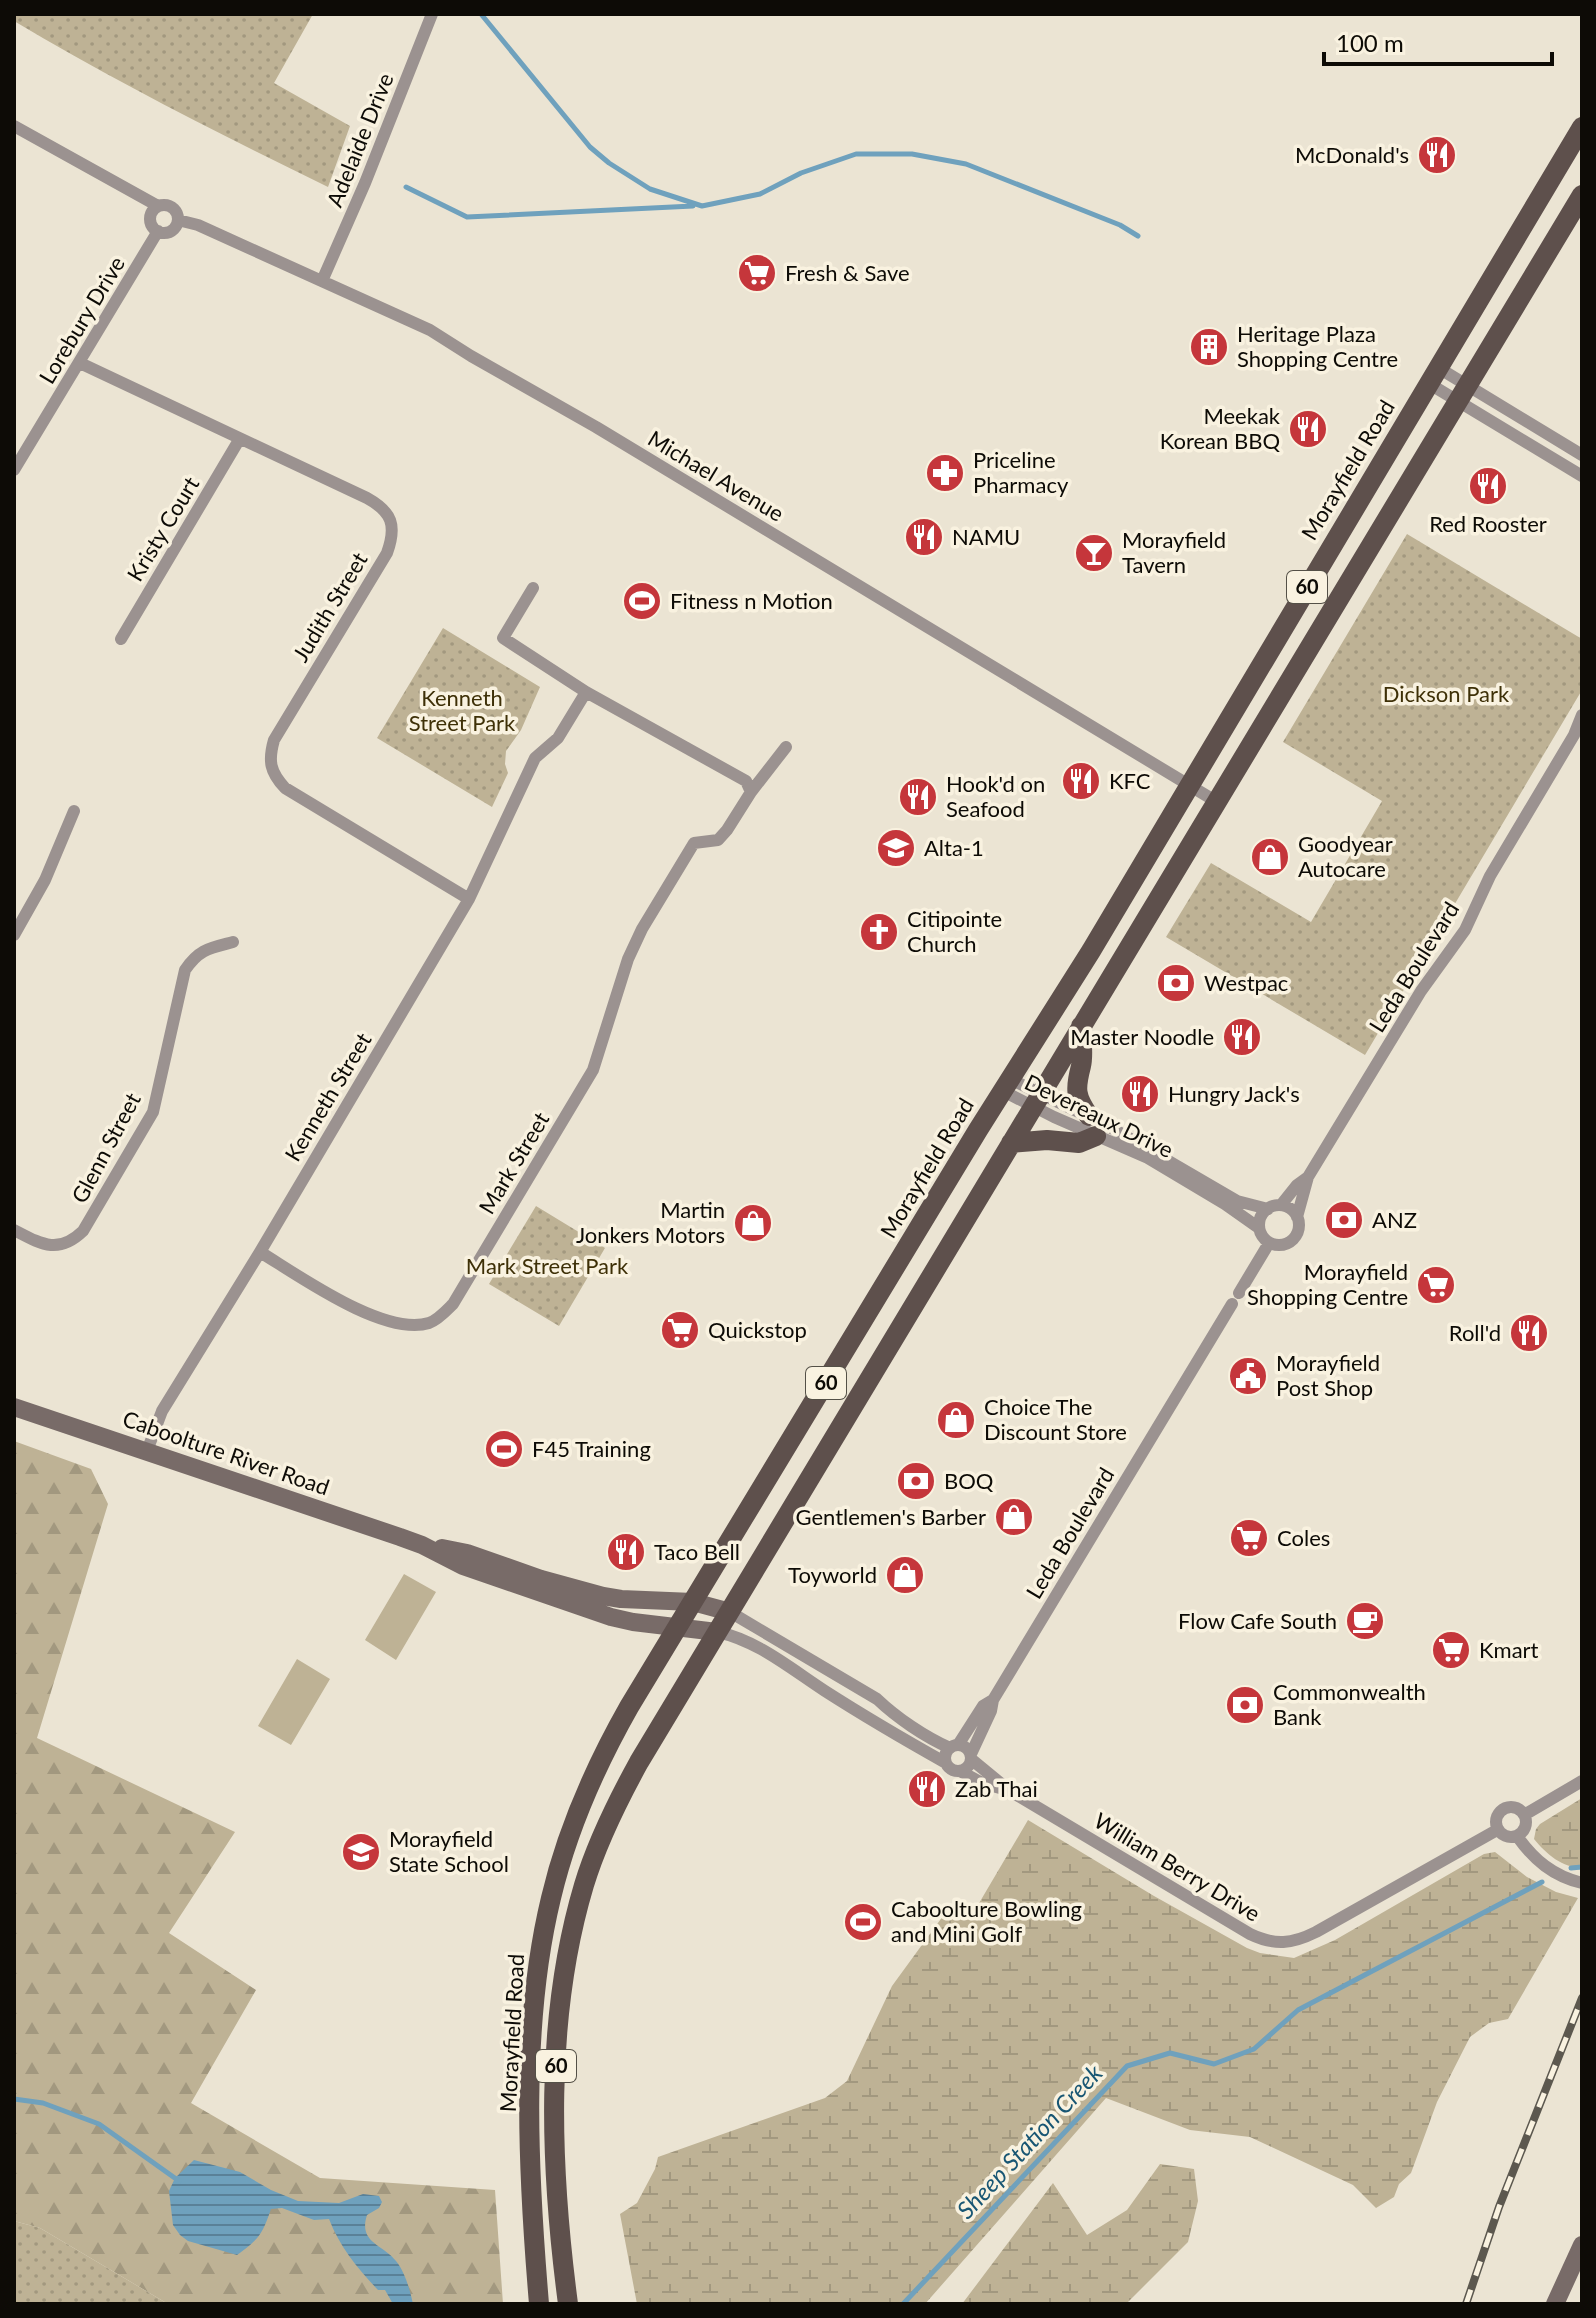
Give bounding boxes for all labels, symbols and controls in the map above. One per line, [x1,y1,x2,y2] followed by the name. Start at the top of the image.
[1324,16,1552,66] scale bar
[1336,28,1404,57] text: 100 m
[320,69,399,211] street label: Adelaide Drive
[1416,134,1458,176] restaurant icon: McDonald's
[1295,141,1409,168] place label: McDonald's
[33,251,130,388] street label: Lorebury Drive
[736,252,778,294] supermarket icon: Fresh & Save
[785,259,910,286] place label: Fresh & Save
[1237,320,1398,372] place label: Heritage Plaza Shopping Centre
[1188,326,1230,368] building icon: Heritage Plaza Shopping Centre
[1295,395,1400,545] street label: Morayfield Road
[1160,402,1281,454] place label: Meekak Korean BBQ
[1287,408,1329,450] restaurant icon: Meekak Korean BBQ
[643,424,789,527] street label: Michael Avenue
[973,446,1069,498] place label: Priceline Pharmacy
[924,452,966,494] pharmacy icon: Priceline Pharmacy
[1467,465,1509,507] restaurant icon: Red Rooster
[121,472,204,586] street label: Kristy Court
[1429,510,1547,537] place label: Red Rooster
[903,516,945,558] restaurant icon: NAMU
[952,523,1020,550] place label: NAMU
[1122,526,1226,578] place label: Morayfield Tavern
[1073,532,1115,574] bar icon: Morayfield Tavern
[286,547,373,666] street label: Judith Street
[1287,571,1327,603] road number: 60
[621,580,663,622] sports icon: Fitness n Motion
[670,587,833,614] place label: Fitness n Motion
[1383,680,1510,707] park label: Dickson Park
[409,684,516,736] park label: Kenneth Street Park
[1060,760,1102,802] restaurant icon: KFC
[1109,767,1151,794] place label: KFC
[946,770,1045,822] place label: Hook'd on Seafood
[897,776,939,818] restaurant icon: Hook'd on Seafood
[875,827,917,869] school or university icon: Alta-1
[1298,830,1393,882] place label: Goodyear Autocare
[924,834,984,861] place label: Alta-1
[1249,836,1291,878] shop icon: Goodyear Autocare
[1363,897,1464,1037] street label: Leda Boulevard
[907,905,1002,957] place label: Citipointe Church
[858,911,900,953] church icon: Citipointe Church
[1155,962,1197,1004] bank icon: Westpac
[1204,969,1288,996] place label: Westpac
[1221,1016,1263,1058] restaurant icon: Master Noodle
[1070,1023,1214,1050] place label: Master Noodle
[279,1027,377,1166] street label: Kenneth Street
[1020,1068,1178,1163] street label: Devereaux Drive
[1119,1073,1161,1115] restaurant icon: Hungry Jack's
[1168,1080,1300,1107] place label: Hungry Jack's
[65,1088,146,1207] street label: Glenn Street
[874,1093,979,1243] street label: Morayfield Road
[473,1107,554,1218] street label: Mark Street
[576,1196,725,1248] place label: Martin Jonkers Motors
[1323,1199,1365,1241] bank icon: ANZ
[732,1202,774,1244] shop icon: Martin Jonkers Motors
[1372,1206,1417,1233] place label: ANZ
[466,1252,629,1279] park label: Mark Street Park
[1247,1258,1408,1310] place label: Morayfield Shopping Centre
[1415,1264,1457,1306] supermarket icon: Morayfield Shopping Centre
[659,1309,701,1351] supermarket icon: Quickstop
[1508,1312,1550,1354] restaurant icon: Roll'd
[708,1316,807,1343] place label: Quickstop
[1449,1319,1501,1346] place label: Roll'd
[1276,1349,1380,1401] place label: Morayfield Post Shop
[1227,1355,1269,1397] public building icon: Morayfield Post Shop
[806,1367,846,1399] road number: 60
[984,1393,1127,1445] place label: Choice The Discount Store
[935,1399,977,1441] shop icon: Choice The Discount Store
[119,1405,333,1501] street label: Caboolture River Road
[483,1428,525,1470] sports icon: F45 Training
[532,1435,651,1462] place label: F45 Training
[895,1460,937,1502] bank icon: BOQ
[1020,1462,1119,1603] street label: Leda Boulevard
[944,1467,994,1494] place label: BOQ
[993,1496,1035,1538] shop icon: Gentlemen's Barber
[795,1503,986,1530] place label: Gentlemen's Barber
[1228,1517,1270,1559] supermarket icon: Coles
[1277,1524,1330,1551] place label: Coles
[605,1531,647,1573] restaurant icon: Taco Bell
[654,1538,740,1565] place label: Taco Bell
[884,1554,926,1596] shop icon: Toyworld
[788,1561,877,1588] place label: Toyworld
[1344,1600,1386,1642] cafe icon: Flow Cafe South
[1178,1607,1337,1634] place label: Flow Cafe South
[1430,1629,1472,1671] supermarket icon: Kmart
[1479,1636,1539,1663] place label: Kmart
[1273,1678,1426,1730] place label: Commonwealth Bank
[1224,1684,1266,1726] bank icon: Commonwealth Bank
[906,1768,948,1810] restaurant icon: Zab Thai
[955,1775,1038,1802] place label: Zab Thai
[1089,1806,1265,1927] street label: William Berry Drive
[389,1825,509,1877] place label: Morayfield State School
[340,1831,382,1873] school or university icon: Morayfield State School
[891,1895,1082,1947] place label: Caboolture Bowling and Mini Golf
[842,1901,884,1943] sports icon: Caboolture Bowling and Mini Golf
[494,1953,529,2113] street label: Morayfield Road
[536,2050,576,2082] road number: 60
[950,2058,1108,2224] water label: Sheep Station Creek

